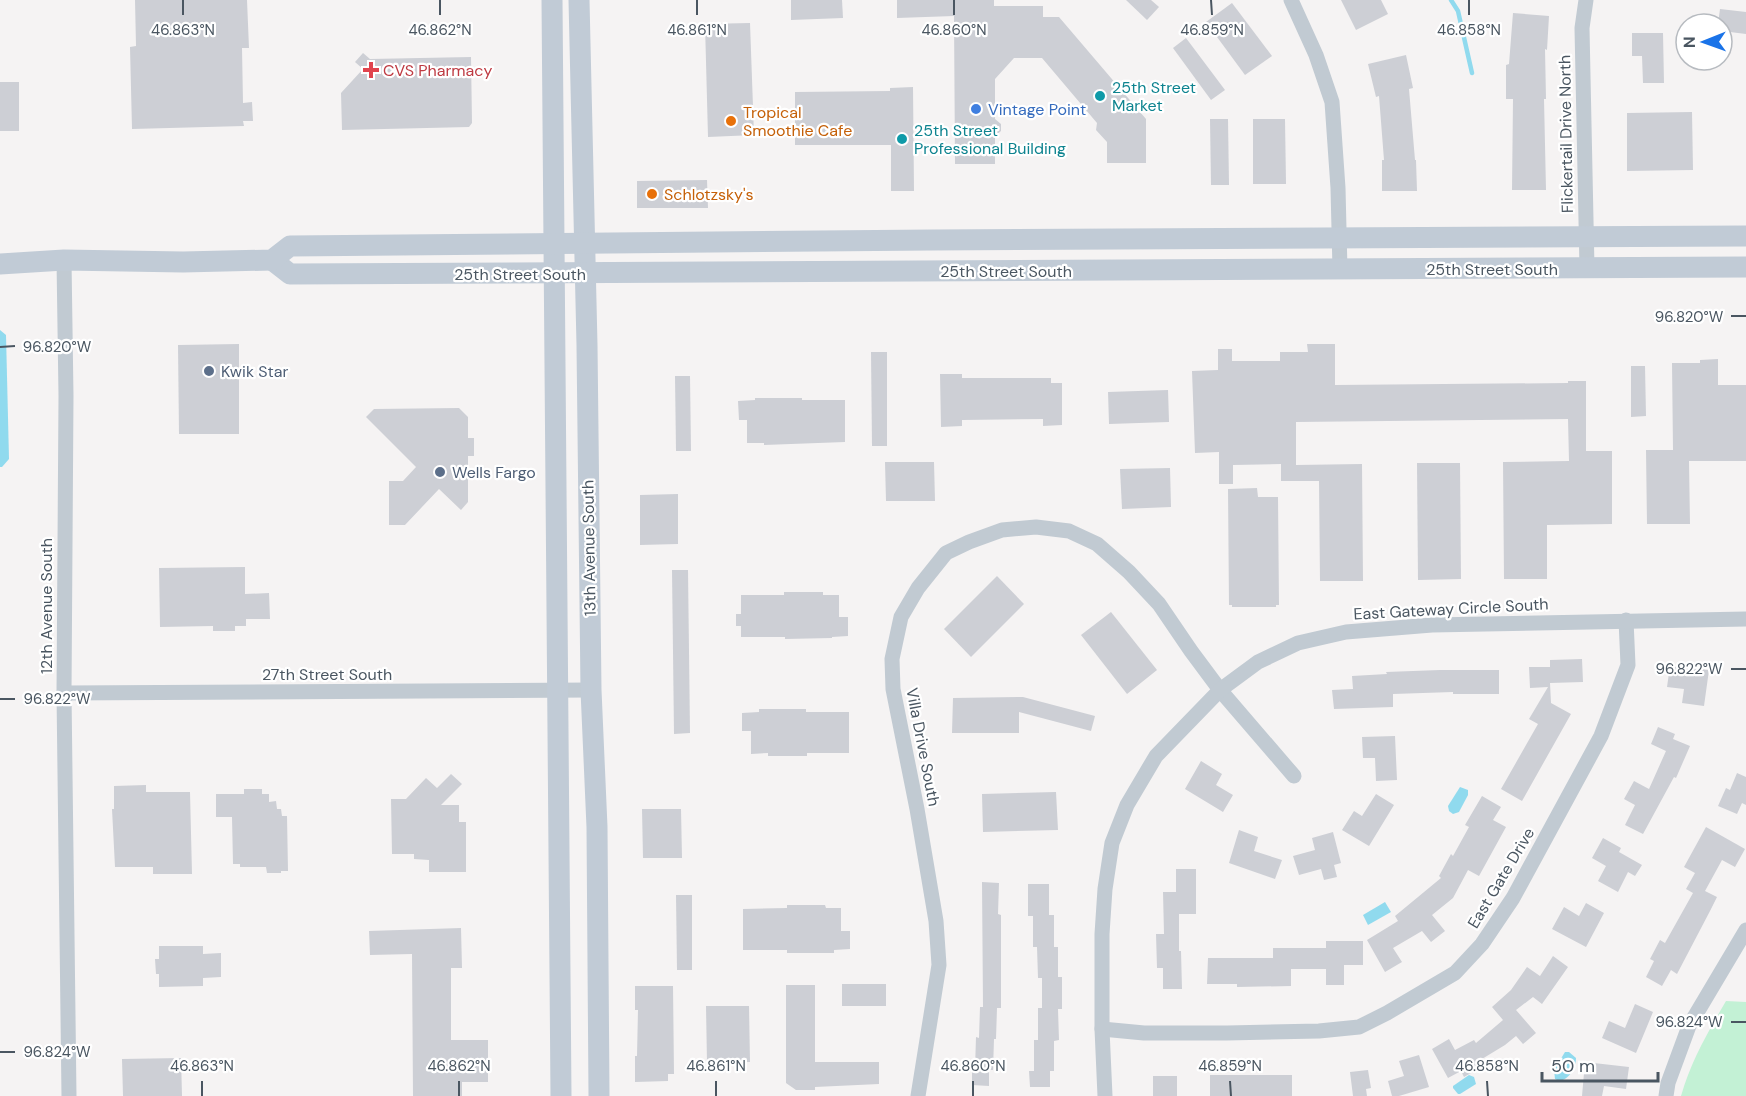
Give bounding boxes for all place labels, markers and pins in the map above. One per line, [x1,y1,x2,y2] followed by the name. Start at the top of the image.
[383,60,492,81] place label: CVS Pharmacy
[364,63,378,77] marker: CVS Pharmacy
[1112,77,1196,116] place label: 25th Street Market
[1093,89,1107,103] marker: 25th Street Market
[988,99,1086,120] place label: Vintage Point
[743,102,852,141] place label: Tropical Smoothie Cafe
[969,102,983,116] marker: Vintage Point
[724,114,738,128] marker: Tropical Smoothie Cafe
[914,120,1066,159] place label: 25th Street Professional Building
[895,132,909,146] marker: 25th Street Professional Building
[664,184,754,205] place label: Schlotzsky's
[645,187,659,201] marker: Schlotzsky's
[221,361,288,382] place label: Kwik Star
[202,364,216,378] marker: Kwik Star
[452,462,536,483] place label: Wells Fargo
[433,465,447,479] marker: Wells Fargo

